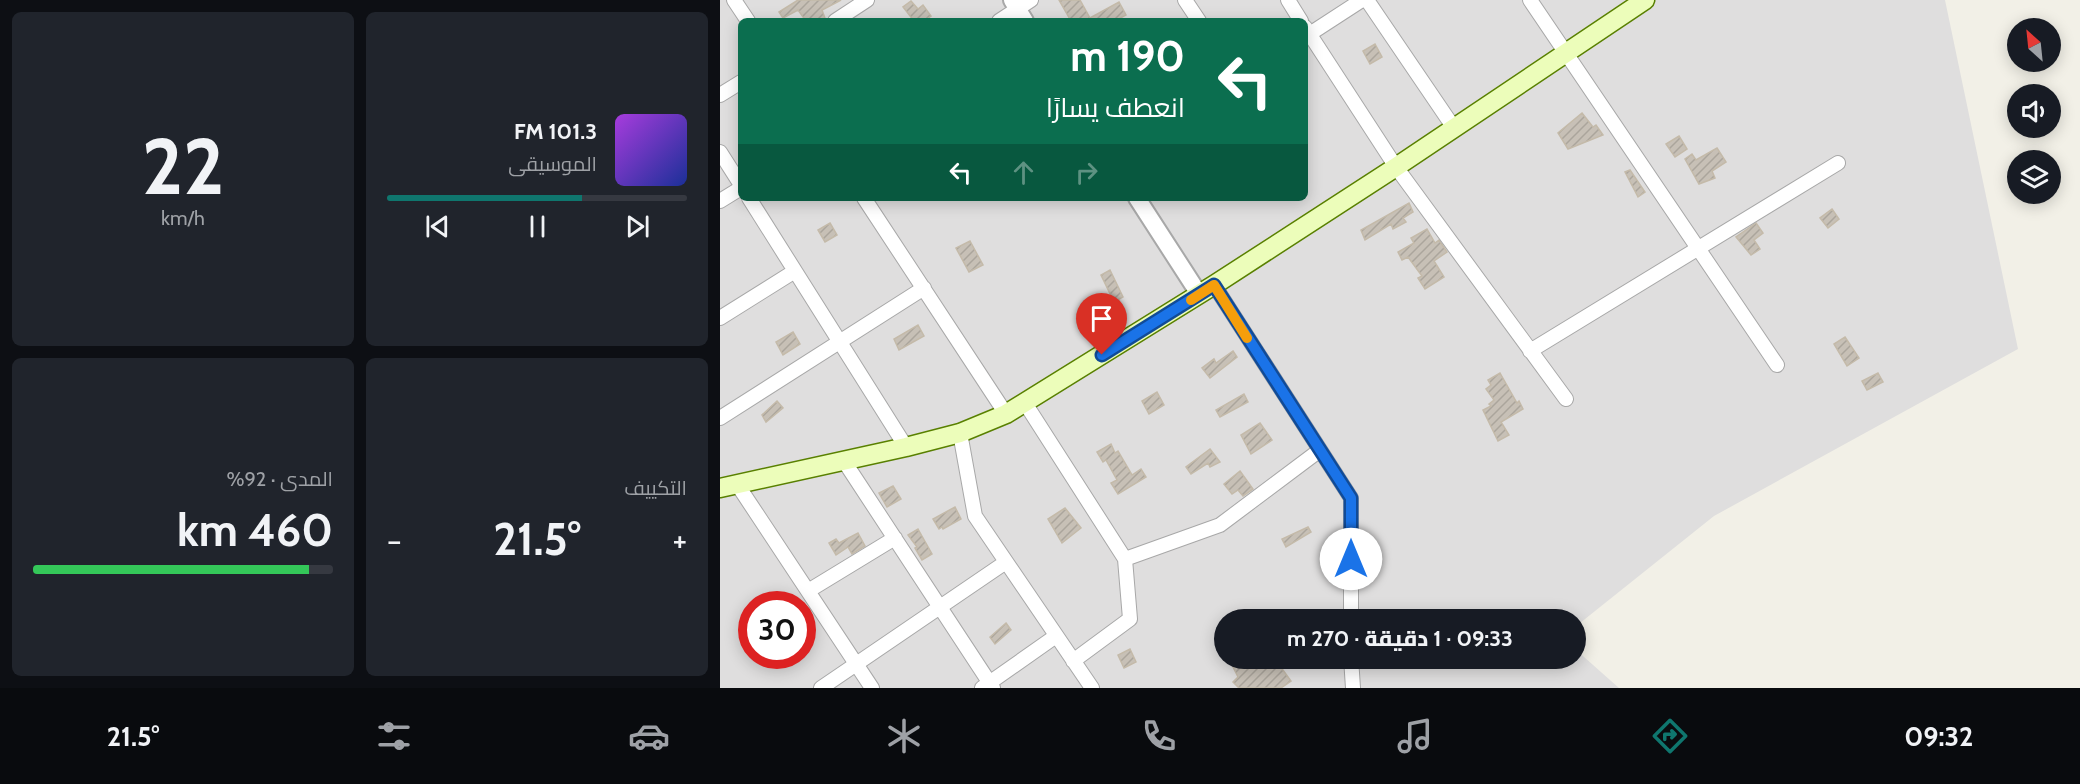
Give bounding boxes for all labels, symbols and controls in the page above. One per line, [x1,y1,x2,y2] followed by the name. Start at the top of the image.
[2007,18,2061,72] north arrow
[2007,18,2061,204] map controls
[1070,30,1185,82] text: 190 m
[1206,42,1284,120] icon: left
[2007,84,2061,138] button: sound
[1046,91,1185,124] text: انعطف يسارًا
[514,118,597,145] text: 101.3 FM
[142,119,224,214] text: 22
[2007,150,2061,204] button: layers
[508,152,597,176] text: الموسيقى
[944,156,977,189] icon: left
[1007,156,1040,189] icon: ahead
[1070,156,1103,189] icon: right
[161,206,205,230] text: km/h
[421,210,454,243] icon: previous
[521,210,554,243] icon: pause
[621,210,654,243] icon: next
[1076,293,1127,355] pin
[1085,302,1118,335] icon: arrive
[226,467,333,491] text: المدى · 92%
[624,476,687,500] text: التكييف
[177,503,333,557] text: 460 km
[493,512,581,566] text: 21.5°
[387,520,402,560] text: −
[672,520,687,560] text: +
[1319,527,1383,591] position arrow
[738,591,816,669] speed limit sign: 30
[1287,625,1513,652] text: 09:33 · 1 دقيقة · 270 m
[373,715,415,757] icon: filters
[628,715,670,757] icon: car
[883,715,925,757] icon: climate
[1138,715,1180,757] icon: phone
[1394,715,1436,757] icon: music
[1649,715,1691,757] icon: directions
[107,720,159,753] text: 21.5°
[1904,720,1973,753] text: 09:32

